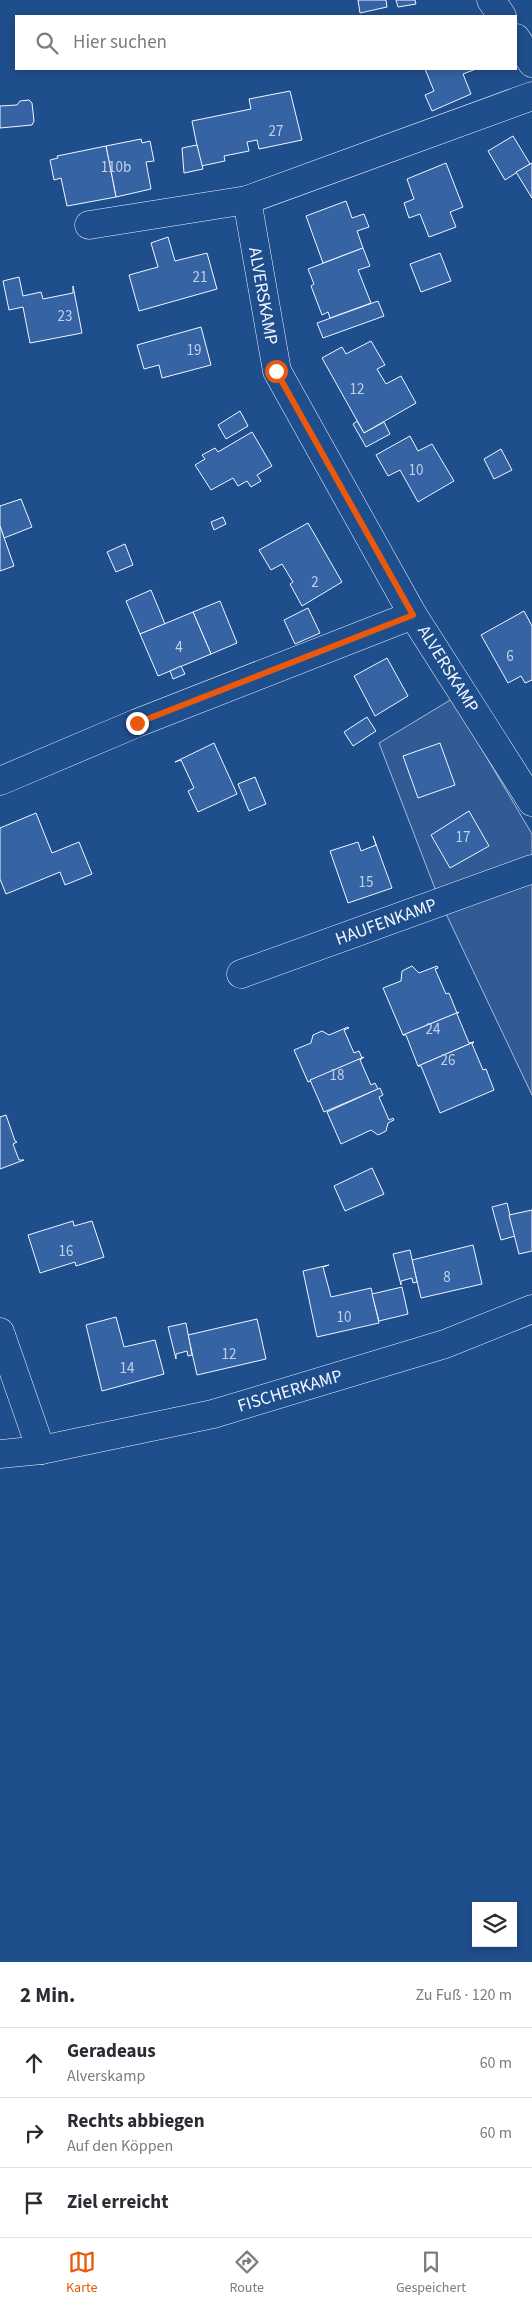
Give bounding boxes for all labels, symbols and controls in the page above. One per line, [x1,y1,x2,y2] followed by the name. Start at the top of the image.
[15,15,517,70] search box
[33,29,61,57] icon: search
[73,29,167,56] text: Hier suchen
[269,121,283,142] house number: 27
[101,157,131,178] house number: 110b
[242,245,284,347] street label: ALVERSKAMP
[193,267,207,288] house number: 21
[58,306,72,327] house number: 23
[187,340,201,361] house number: 19
[265,360,288,383] route start
[350,379,364,400] house number: 12
[409,460,423,481] house number: 10
[311,572,319,593] house number: 2
[411,620,485,718] street label: ALVERSKAMP
[175,637,183,658] house number: 4
[506,646,514,667] house number: 6
[126,712,149,735] route end
[456,827,470,848] house number: 17
[359,872,373,893] house number: 15
[332,892,440,952] street label: HAUFENKAMP
[426,1019,441,1040] house number: 24
[441,1050,455,1071] house number: 26
[330,1065,344,1086] house number: 18
[59,1241,73,1262] house number: 16
[443,1267,451,1288] house number: 8
[337,1307,351,1328] house number: 10
[222,1344,236,1365] house number: 12
[120,1358,135,1379] house number: 14
[235,1363,345,1419] street label: FISCHERKAMP
[472,1902,517,1947] map controls
[472,1902,517,1947] button: layers
[20,1980,75,2010] text: 2 Min.
[416,1984,512,2006] text: Zu Fuß · 120 m
[67,2038,156,2065] text: Geradeaus
[20,2049,48,2077] icon: ahead
[480,2052,512,2074] text: 60 m
[67,2065,145,2087] text: Alverskamp
[67,2108,205,2135] text: Rechts abbiegen
[20,2119,48,2147] icon: right
[480,2122,512,2144] text: 60 m
[67,2135,173,2157] text: Auf den Köppen
[20,2189,48,2217] icon: arrive
[67,2189,168,2216] text: Ziel erreicht
[66,2248,97,2298] tab: Karte
[229,2248,264,2298] tab: Route
[396,2248,466,2298] tab: Gespeichert

